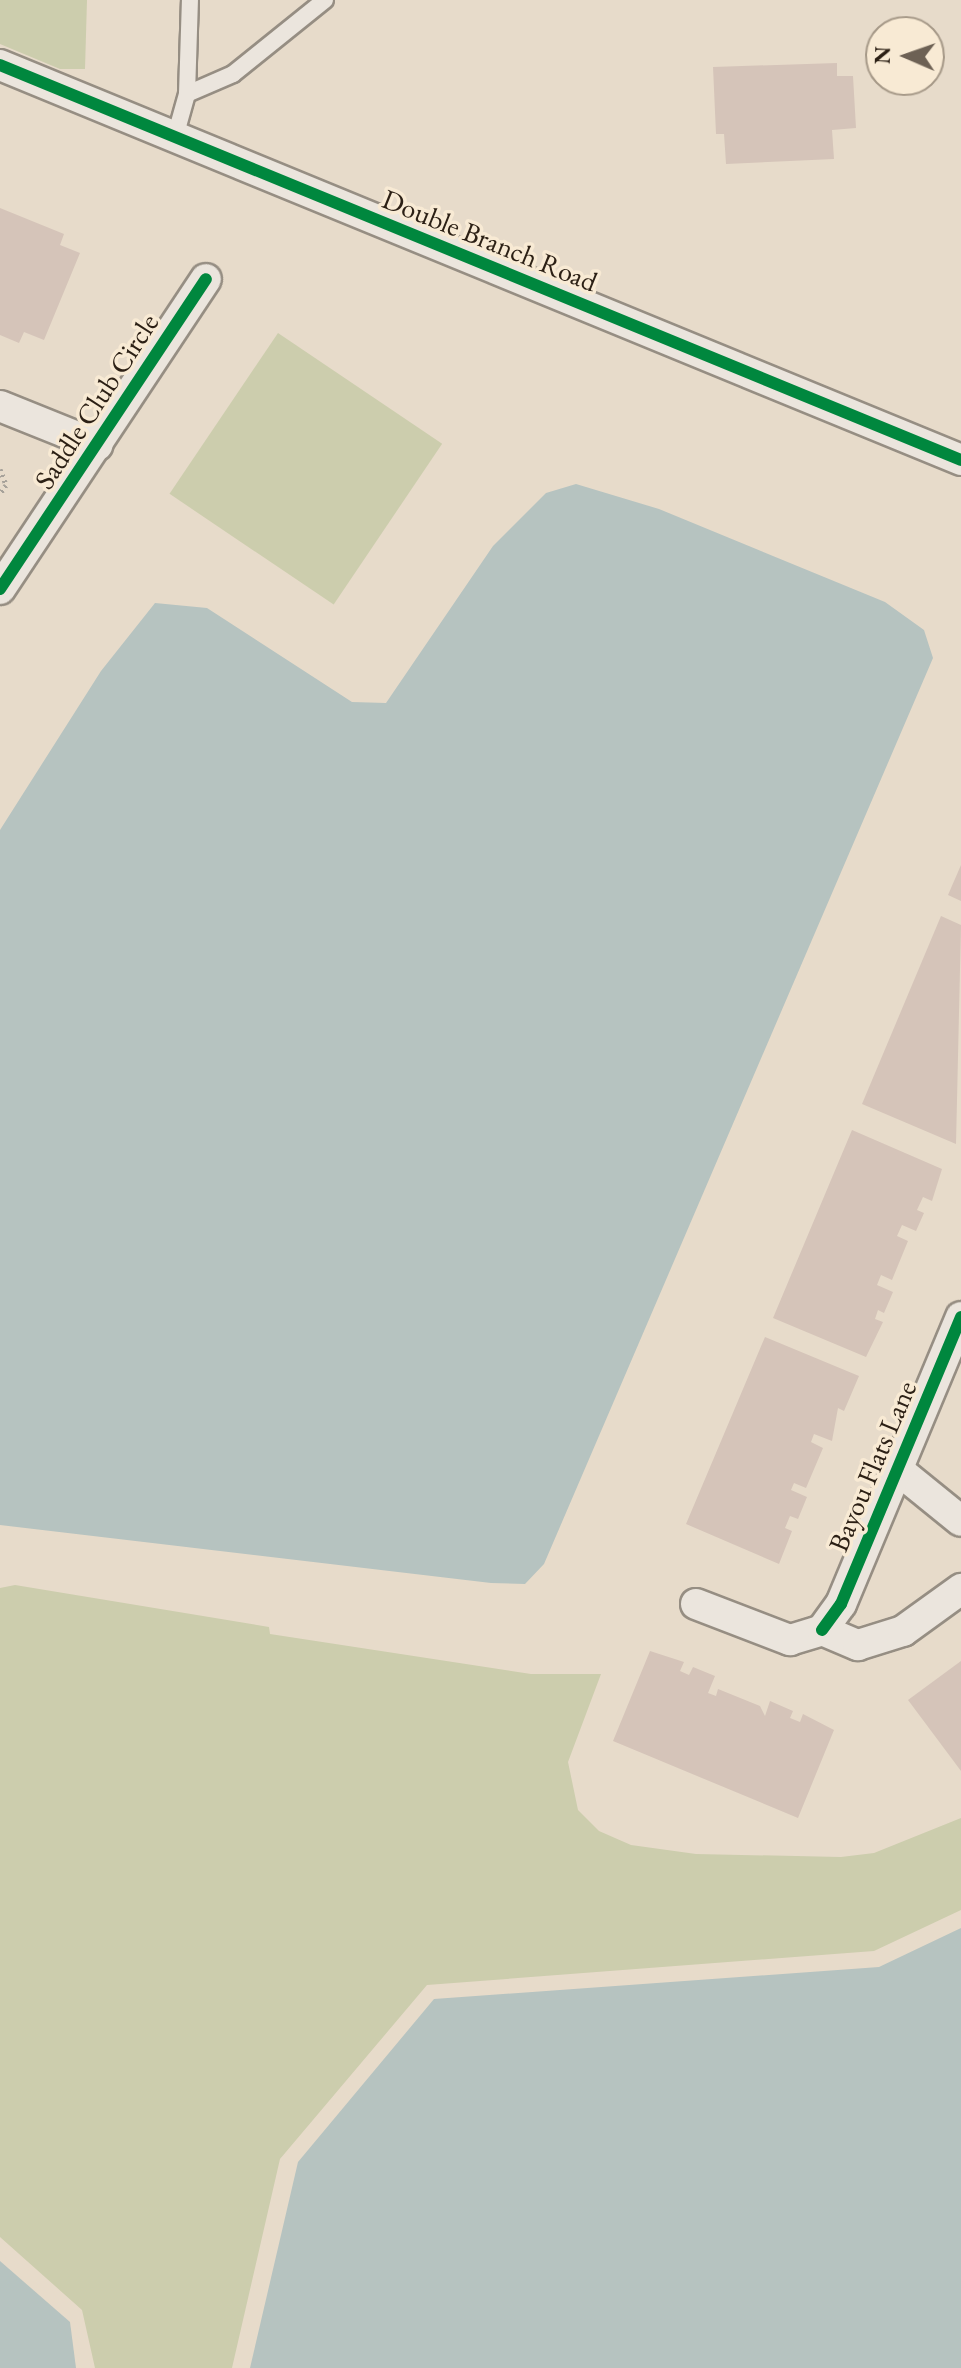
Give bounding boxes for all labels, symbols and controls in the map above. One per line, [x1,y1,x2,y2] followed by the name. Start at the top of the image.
[865,16,945,96] north arrow
[868,46,897,65] text: N
[378,182,602,298] street label: Double Branch Road
[27,307,165,495] street label: Saddle Club Circle
[821,1376,923,1556] street label: Bayou Flats Lane

